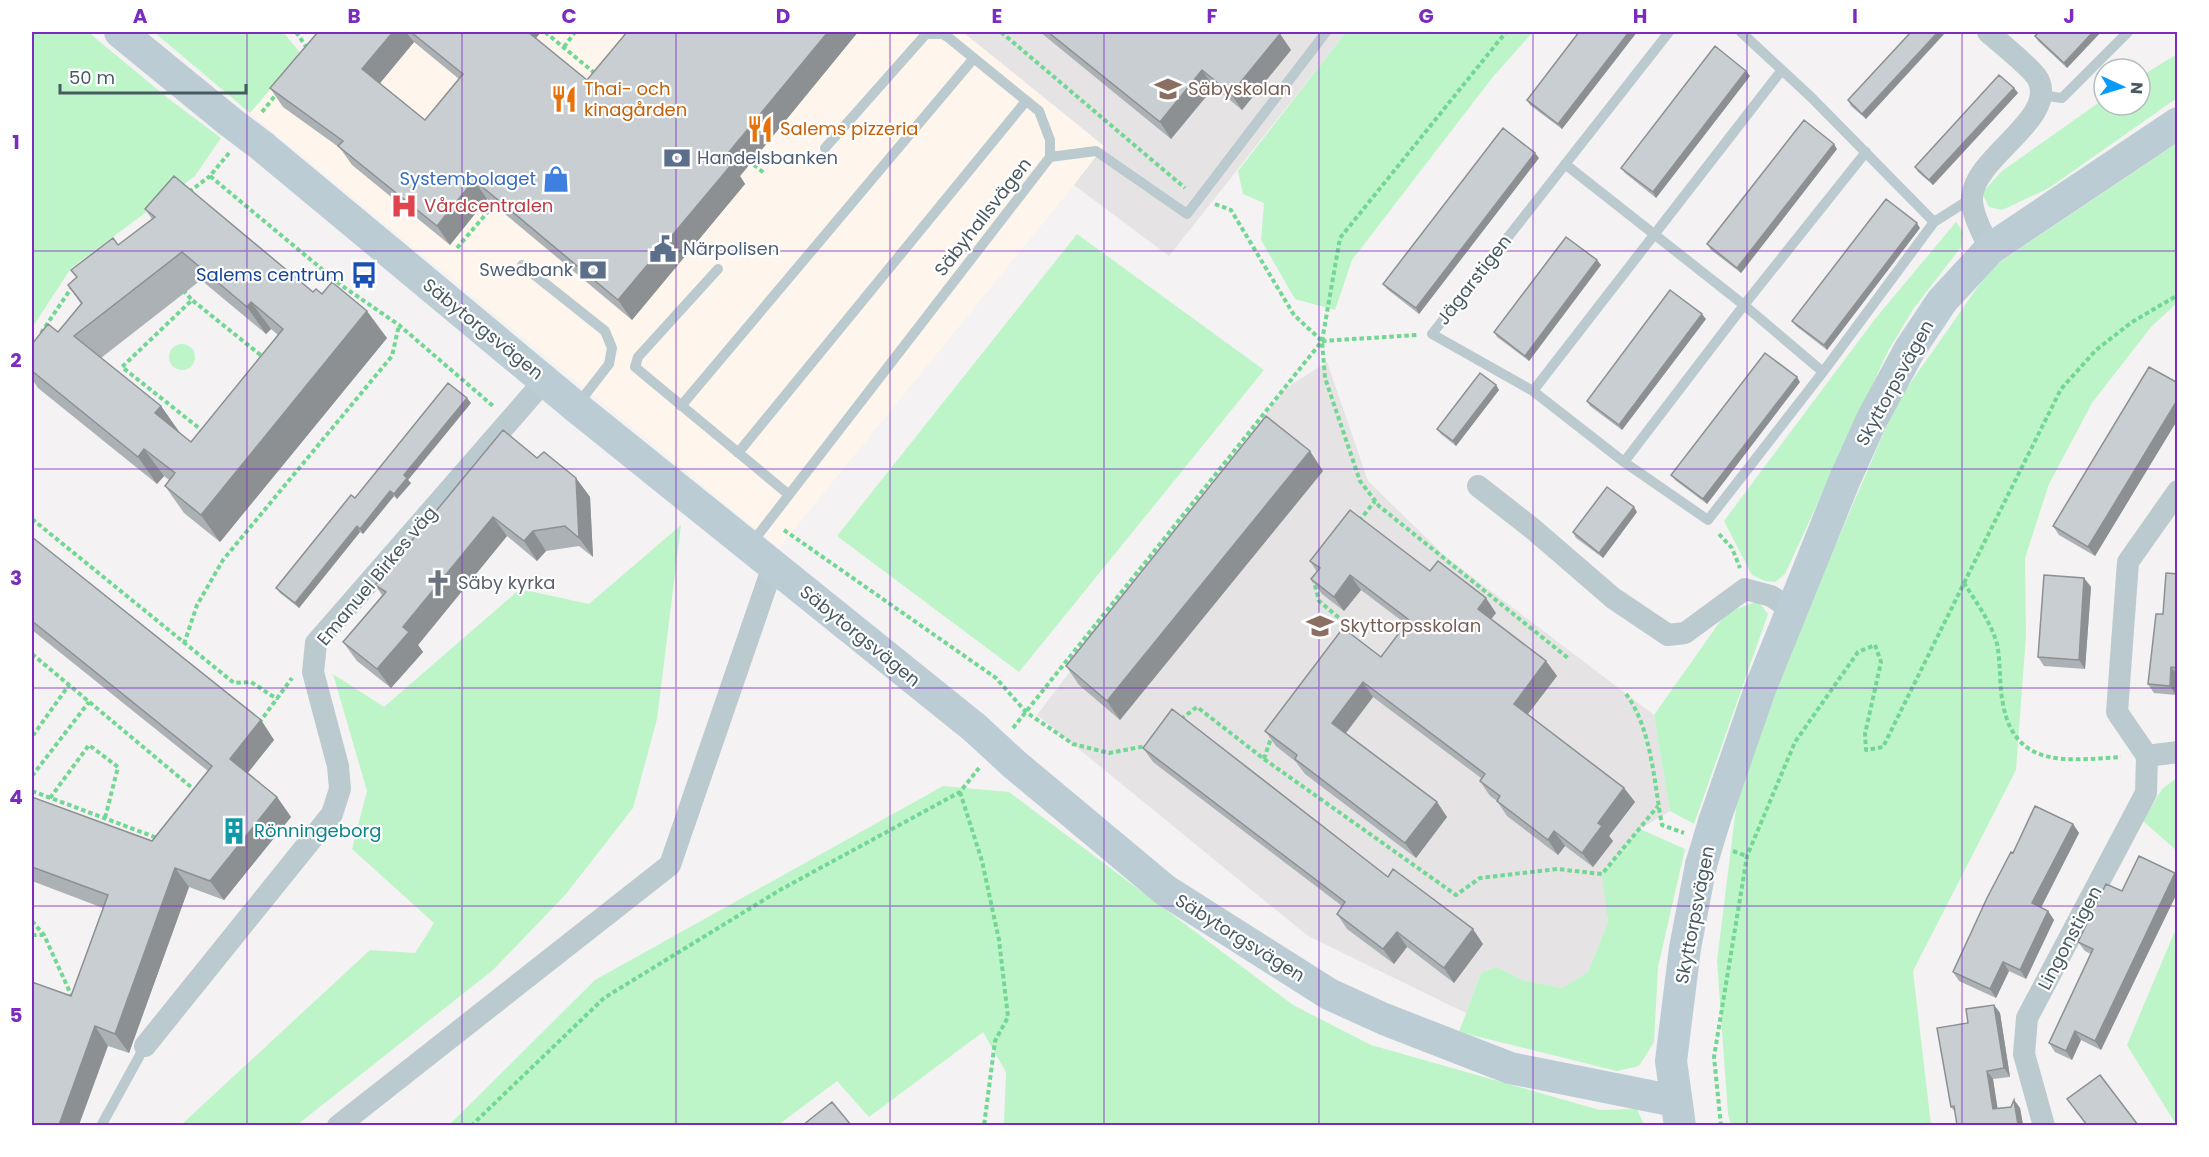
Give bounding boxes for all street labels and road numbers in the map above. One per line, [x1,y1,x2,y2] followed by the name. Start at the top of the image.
[928,152,1037,281] street label: Säbyhallsvägen
[1431,229,1517,330] street label: Jägarstigen
[418,272,549,385] street label: Säbytorgsvägen
[1850,315,1939,450] street label: Skyttorpsvägen
[311,501,442,651] street label: Emanuel Birkes väg
[795,579,926,692] street label: Säbytorgsvägen
[1669,844,1720,986] street label: Skyttorpsvägen
[2032,881,2107,994] street label: Lingonstigen
[1171,888,1310,988] street label: Säbytorgsvägen

